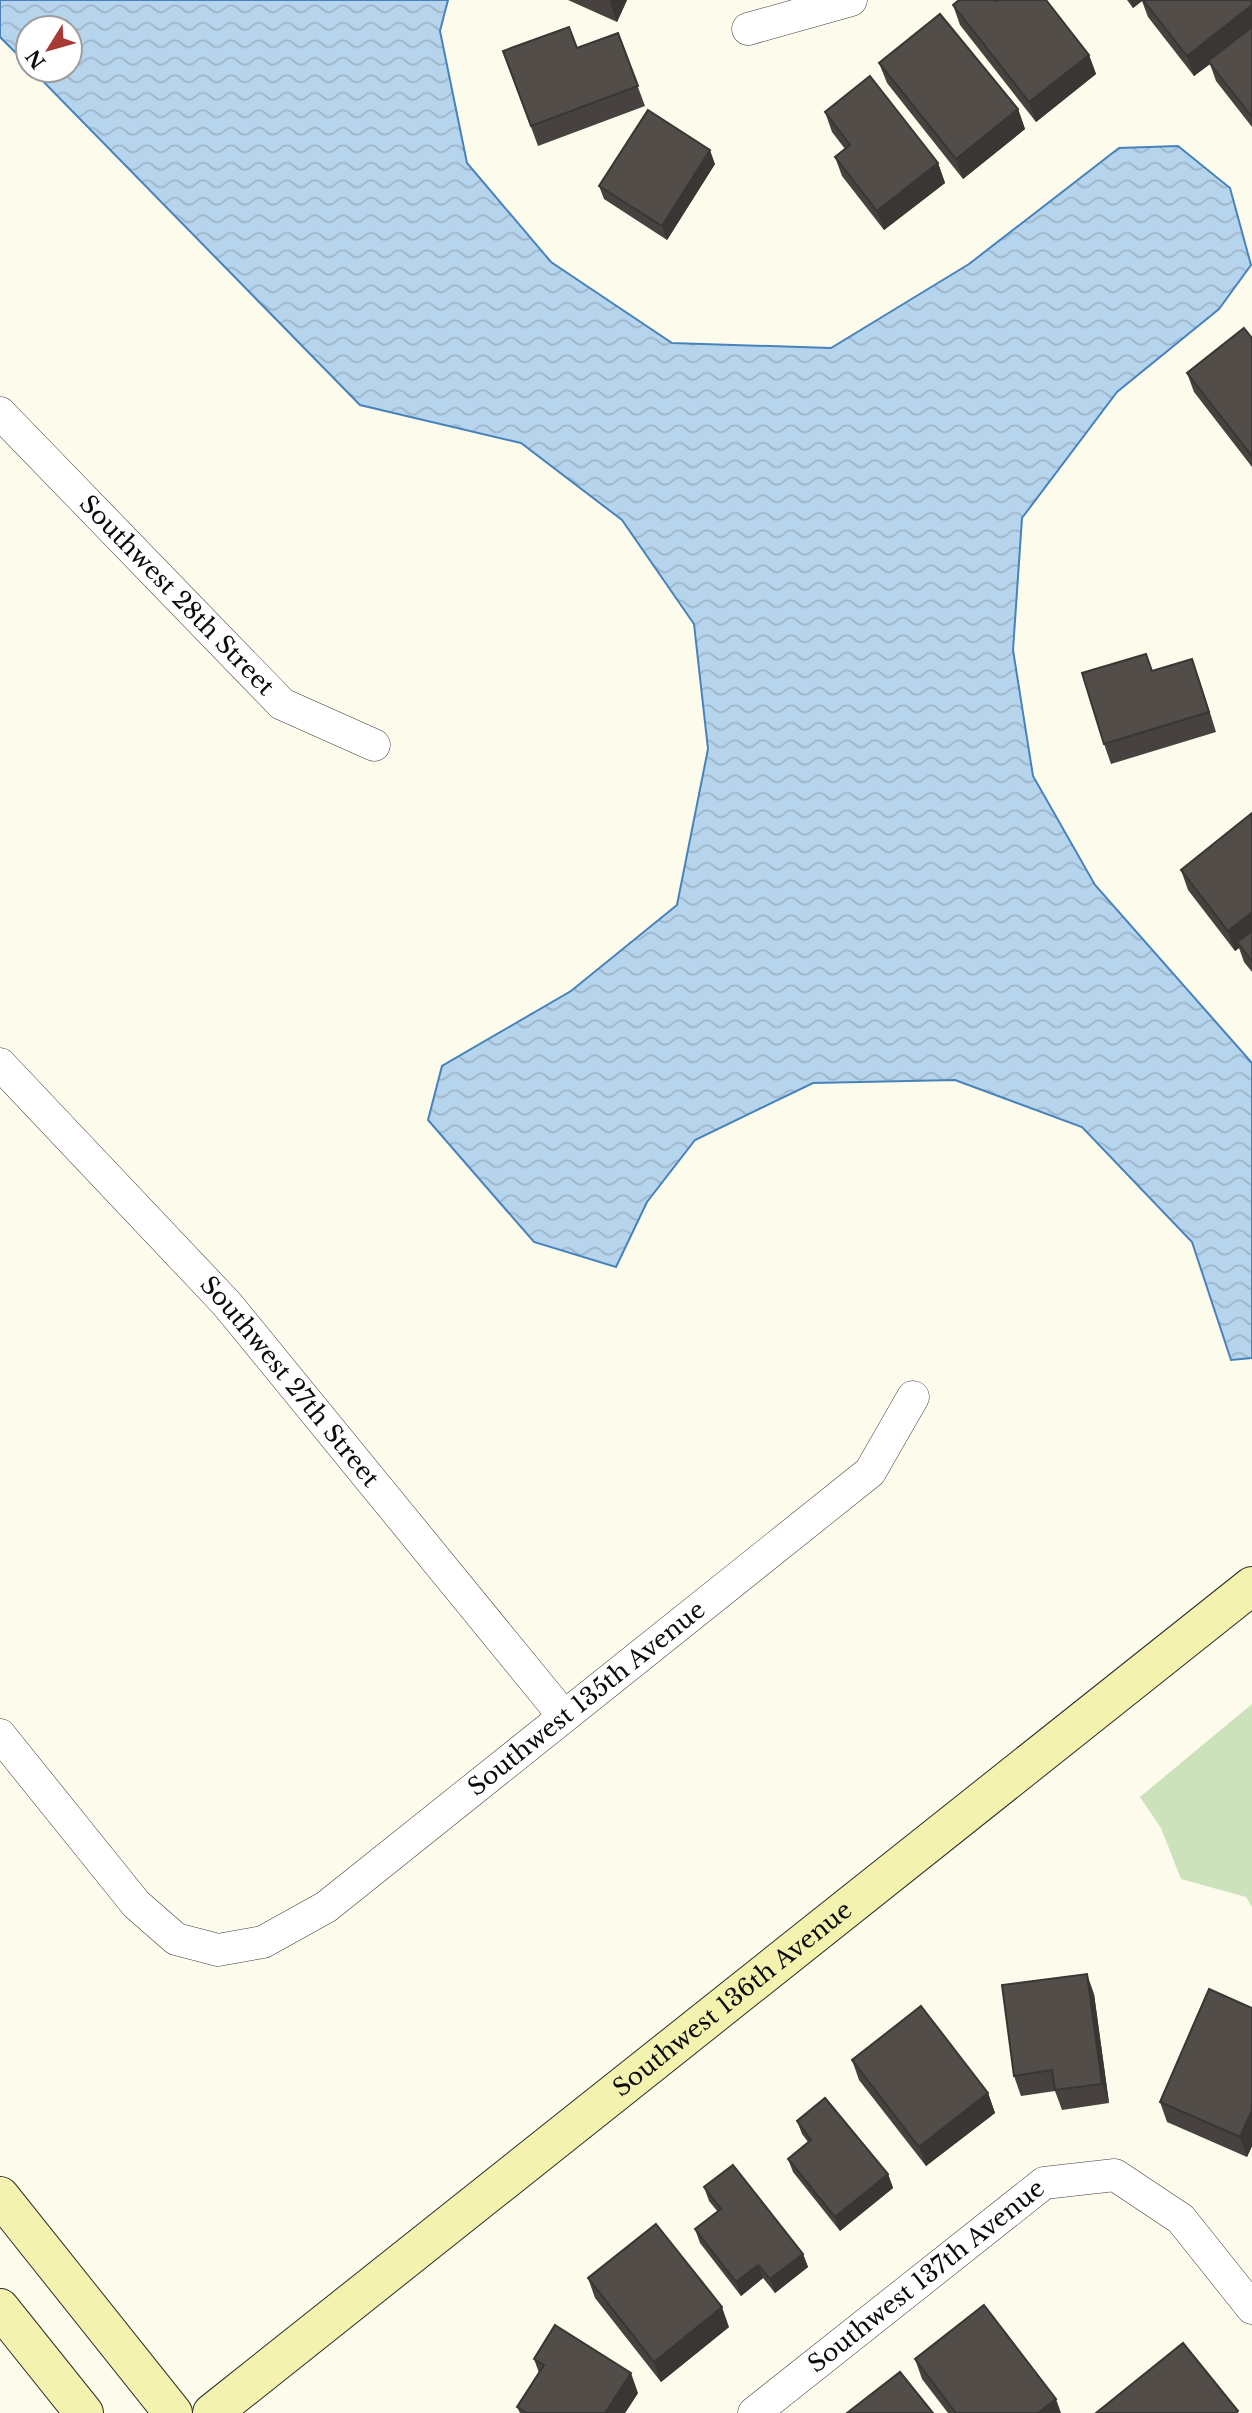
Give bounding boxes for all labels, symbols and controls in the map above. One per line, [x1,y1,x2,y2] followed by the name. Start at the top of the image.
[14,14,84,84] north arrow
[21,45,50,73] text: N
[74,489,280,701] street label: Southwest 28th Street
[194,1270,385,1492] street label: Southwest 27th Street
[462,1595,711,1802] street label: Southwest 135th Avenue
[607,1895,857,2103] street label: Southwest 136th Avenue
[802,2173,1050,2379] street label: Southwest 137th Avenue

